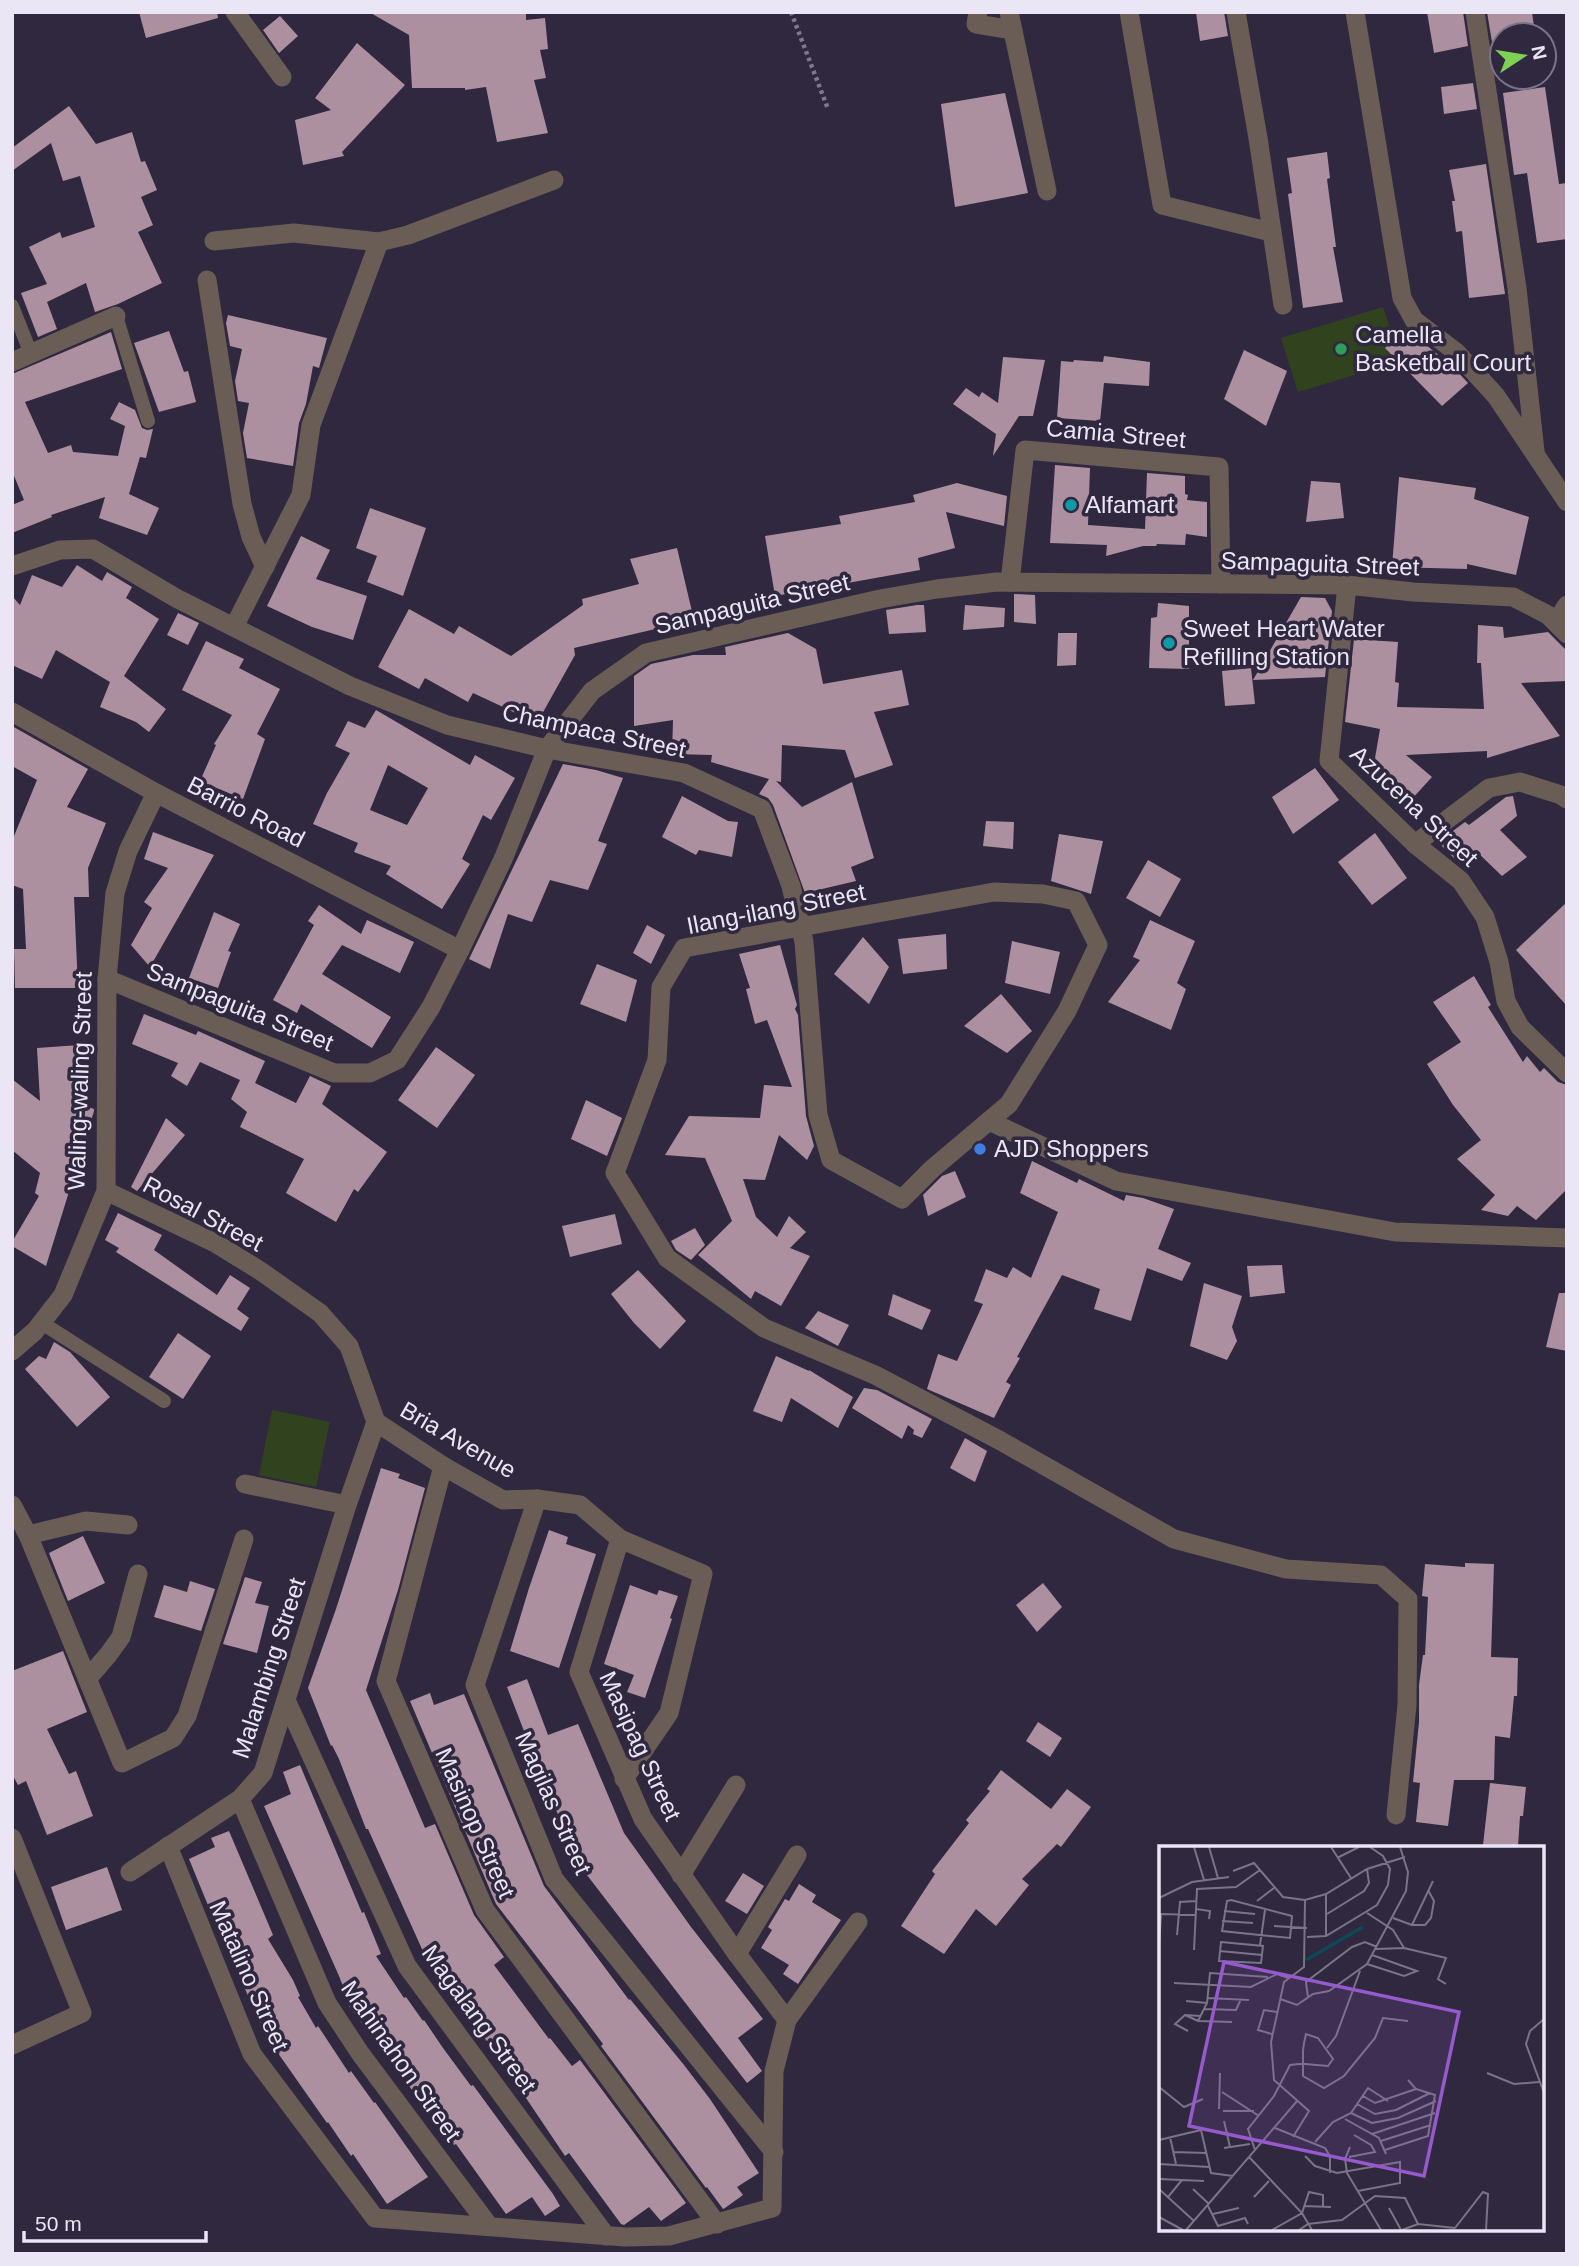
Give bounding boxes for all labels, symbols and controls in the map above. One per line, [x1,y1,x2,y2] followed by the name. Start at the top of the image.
[1488,21,1558,91] north arrow
[1527,44,1551,61] text: N
[1355,321,1531,376] place label: Camella Basketball Court
[1333,341,1349,357] marker: Camella Basketball Court
[1045,414,1187,453] street label: Camia Street
[1085,491,1175,518] place label: Alfamart
[1063,497,1079,513] marker: Alfamart
[1220,547,1420,580] street label: Sampaguita Street
[652,568,852,639] street label: Sampaguita Street
[1183,615,1385,670] place label: Sweet Heart Water Refilling Station
[1161,635,1177,651] marker: Sweet Heart Water Refilling Station
[500,698,689,763] street label: Champaca Street
[1345,740,1484,872] street label: Azucena Street
[183,770,309,853] street label: Barrio Road
[684,878,868,939] street label: Ilang-ilang Street
[143,957,338,1056] street label: Sampaguita Street
[62,971,97,1191] street label: Waling-waling Street
[994,1135,1149,1162] place label: AJD Shoppers
[972,1141,988,1157] marker: AJD Shoppers
[139,1171,268,1257] street label: Rosal Street
[396,1396,521,1484] street label: Bria Avenue
[227,1574,311,1761] street label: Malambing Street
[594,1667,687,1825] street label: Masipag Street
[510,1727,597,1879] street label: Magilas Street
[430,1744,521,1902] street label: Masinop Street
[1159,1846,1544,2231] inset map
[204,1897,295,2055] street label: Matalino Street
[417,1940,542,2098] street label: Magalang Street
[336,1975,467,2146] street label: Mahinahon Street
[24,2200,206,2244] scale bar
[35,2212,82,2235] text: 50 m

